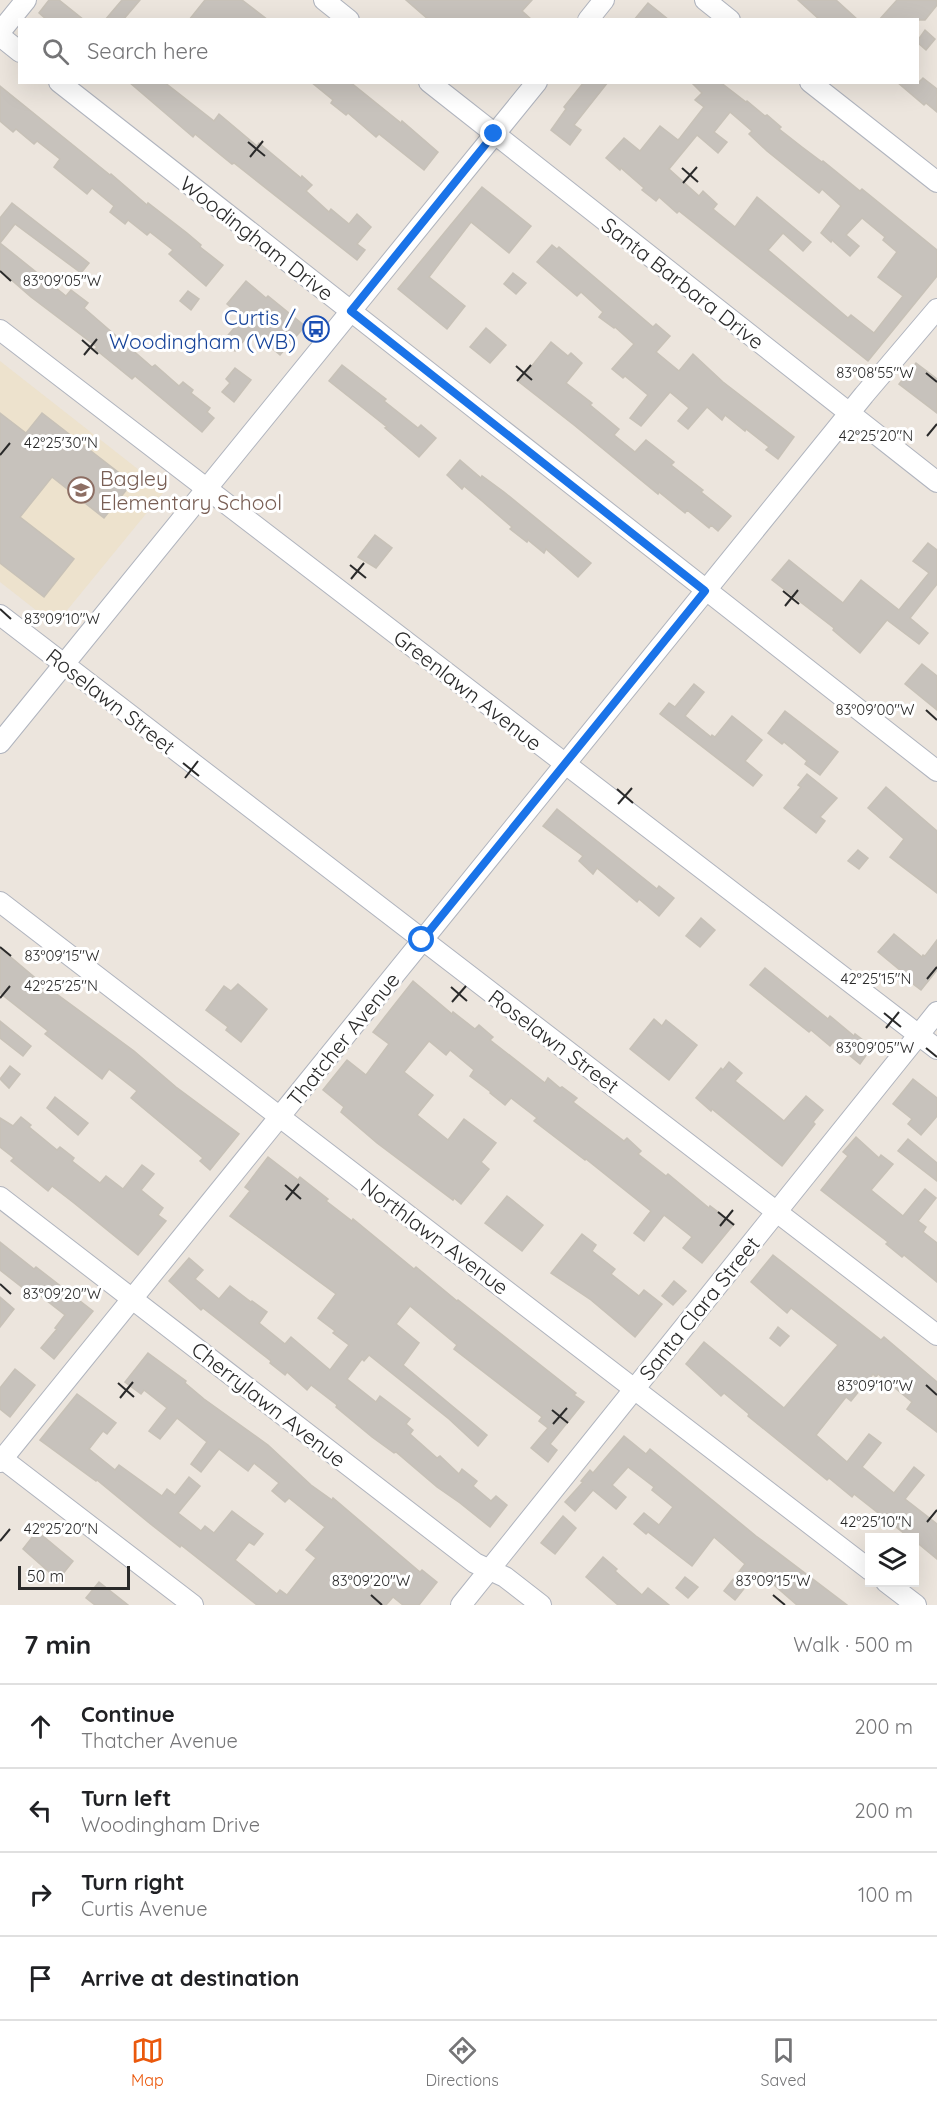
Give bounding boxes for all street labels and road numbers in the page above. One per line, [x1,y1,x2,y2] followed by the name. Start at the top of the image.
[175,170,339,306] street label: Woodingham Drive
[597,211,769,355] street label: Santa Barbara Drive
[389,624,547,756] street label: Greenlawn Avenue
[41,642,181,760] street label: Roselawn Street
[281,967,405,1111] street label: Thatcher Avenue
[484,983,624,1099] street label: Roselawn Street
[356,1172,514,1300] street label: Northlawn Avenue
[633,1231,765,1385] street label: Santa Clara Street
[187,1336,351,1472] street label: Cherrylawn Avenue

